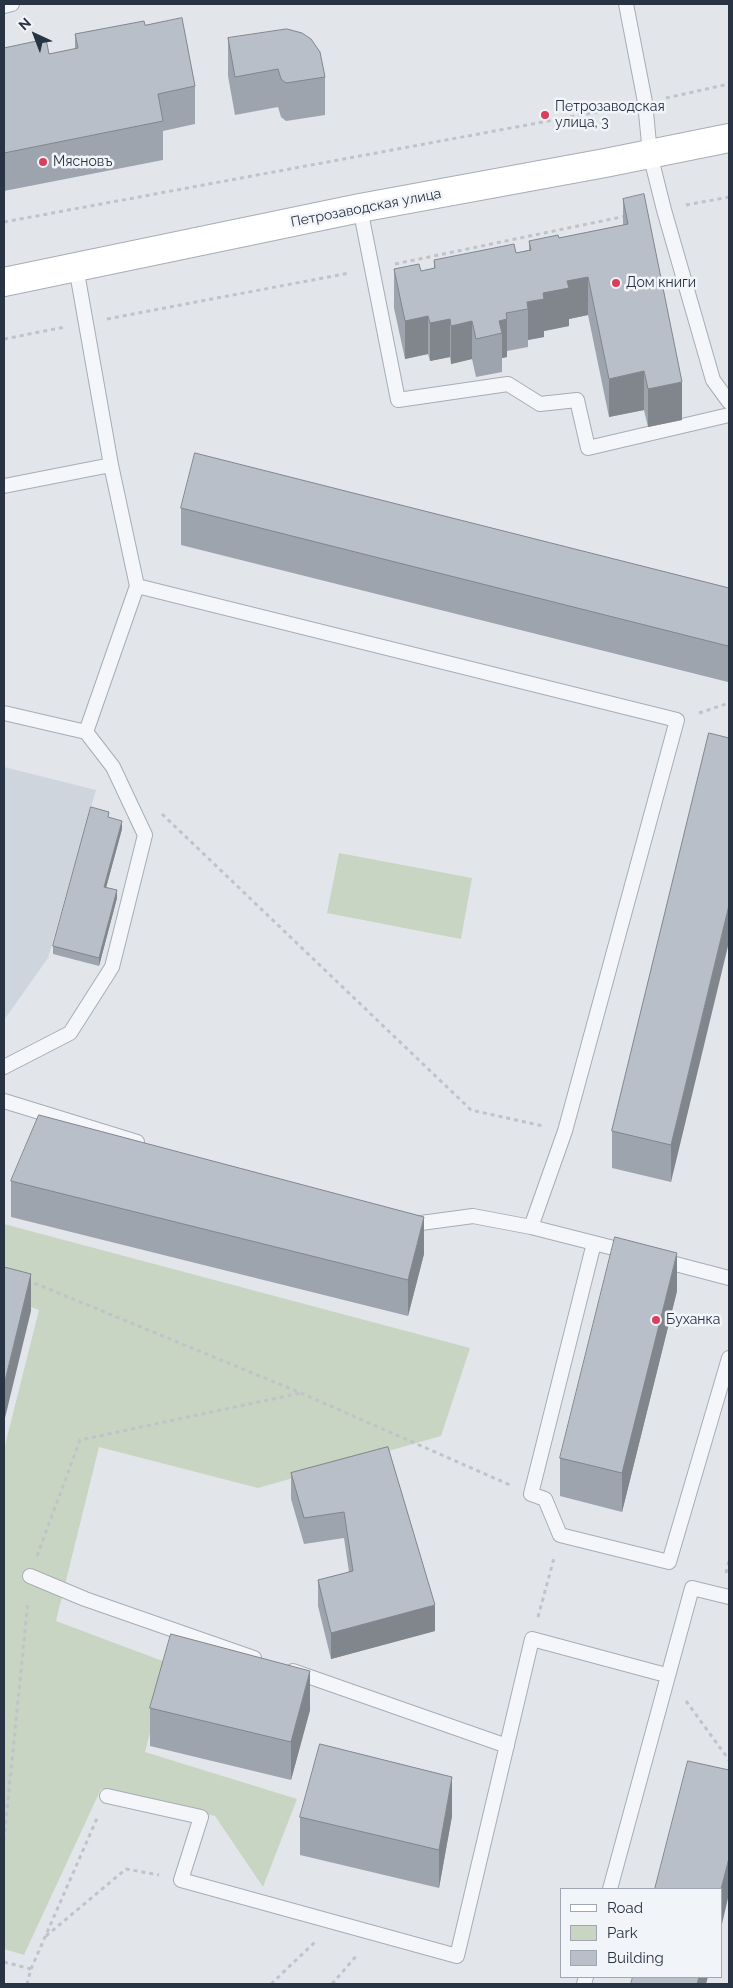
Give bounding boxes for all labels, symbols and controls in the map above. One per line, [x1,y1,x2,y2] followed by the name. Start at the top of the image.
[10,10,60,60] north arrow
[15,15,34,34] text: N
[555,99,665,132] place label: Петрозаводская улица, 3
[539,109,551,121] marker: Петрозаводская улица, 3
[53,154,112,170] place label: Мясновъ
[37,156,49,168] marker: Мясновъ
[289,185,443,231] street label: Петрозаводская улица
[626,275,696,291] place label: Дом книги
[610,277,622,289] marker: Дом книги
[666,1312,720,1328] place label: Буханка
[650,1314,662,1326] marker: Буханка
[560,1888,723,1978] legend
[607,1899,643,1917] text: Road
[607,1924,638,1942] text: Park
[607,1949,664,1967] text: Building

